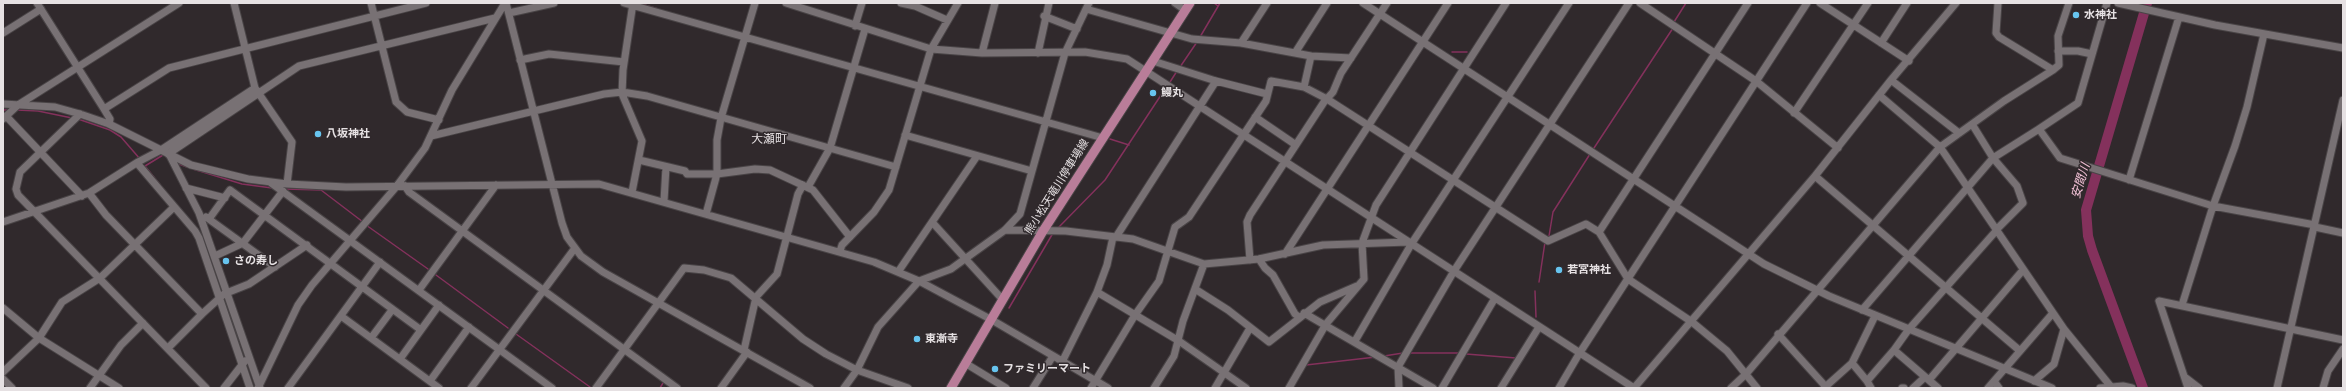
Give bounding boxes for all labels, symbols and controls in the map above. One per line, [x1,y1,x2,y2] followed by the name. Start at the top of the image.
[2084,8,2117,22] place label: 水神社
[2071,10,2081,20] marker: 水神社
[1161,86,1183,100] place label: 鰻丸
[1148,88,1158,98] marker: 鰻丸
[326,127,370,141] place label: 八坂神社
[313,129,323,139] marker: 八坂神社
[751,133,787,147] district label: 大瀬町
[1022,137,1092,237] street label: 熊小松天竜川停車場線
[2069,162,2093,200] water label: 安間川
[234,254,278,268] place label: さの寿し
[221,256,231,266] marker: さの寿し
[1567,263,1611,277] place label: 若宮神社
[1554,265,1564,275] marker: 若宮神社
[925,332,958,346] place label: 東漸寺
[912,334,922,344] marker: 東漸寺
[1003,362,1091,376] place label: ファミリーマート
[990,364,1000,374] marker: ファミリーマート

